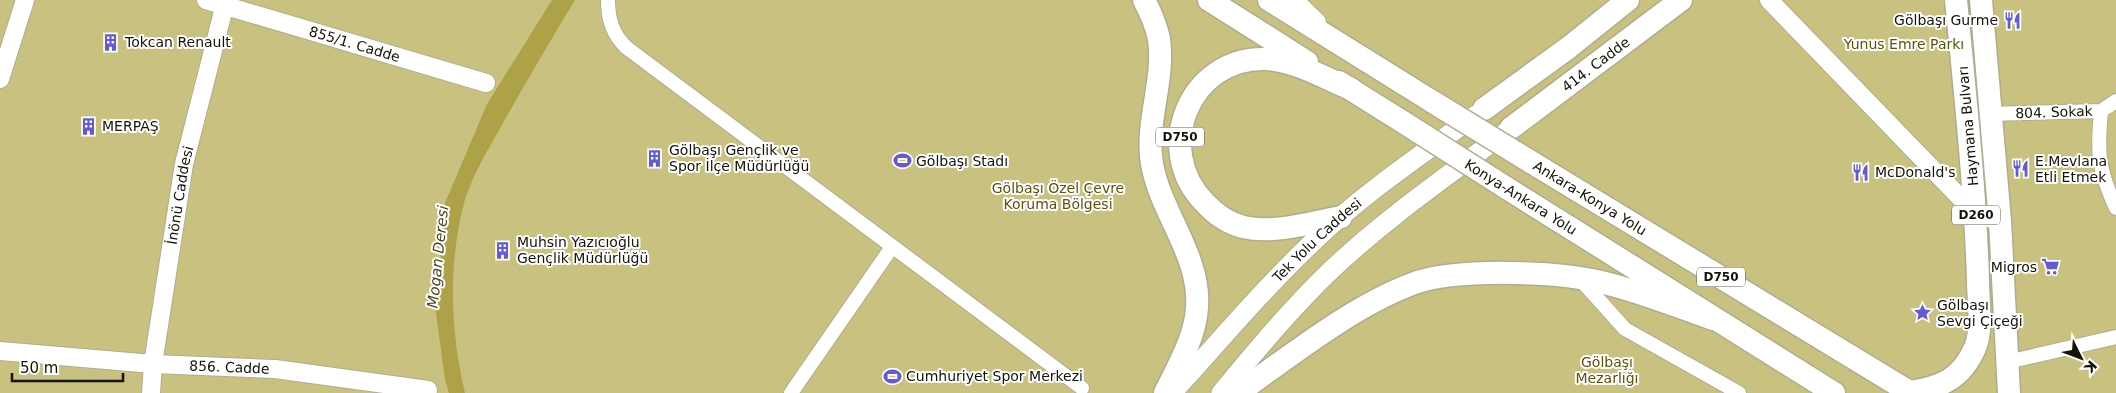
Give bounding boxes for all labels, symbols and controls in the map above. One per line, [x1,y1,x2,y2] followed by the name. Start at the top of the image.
[2002,10,2022,30] restaurant icon: Gölbaşı Gurme
[1894,12,1998,28] place label: Gölbaşı Gurme
[307,23,402,65] street label: 855/1. Cadde
[101,32,121,52] building icon: Tokcan Renault
[124,34,231,50] place label: Tokcan Renault
[1559,34,1633,95] street label: 414. Cadde
[1843,36,1964,52] park label: Yunus Emre Parkı
[1955,65,1981,187] street label: Haymana Bulvarı
[2015,103,2094,121] street label: 804. Sokak
[78,116,98,136] building icon: MERPAŞ
[102,118,159,134] place label: MERPAŞ
[1156,128,1204,146] road number: D750
[669,142,809,174] place label: Gölbaşı Gençlik ve Spor İlçe Müdürlüğü
[163,144,196,246] street label: İnönü Caddesi
[645,148,665,168] building icon: Gölbaşı Gençlik ve Spor İlçe Müdürlüğü
[892,151,912,171] sports icon: Gölbaşı Stadı
[916,153,1008,169] place label: Gölbaşı Stadı
[2035,153,2107,185] place label: E.Mevlana Etli Etmek
[1462,156,1580,238] street label: Konya-Ankara Yolu
[1530,157,1650,238] street label: Ankara-Konya Yolu
[2011,159,2031,179] restaurant icon: E.Mevlana Etli Etmek
[1851,162,1871,182] restaurant icon: McDonald's
[1875,164,1956,180] place label: McDonald's
[992,179,1124,212] park label: Gölbaşı Özel Çevre Koruma Bölgesi
[1269,195,1365,286] street label: Tek Yolu Caddesi
[424,204,452,309] water label: Mogan Deresi
[1952,206,2000,224] road number: D260
[517,234,648,266] place label: Muhsin Yazıcıoğlu Gençlik Müdürlüğü
[493,240,513,260] building icon: Muhsin Yazıcıoğlu Gençlik Müdürlüğü
[2041,257,2061,277] supermarket icon: Migros
[1991,259,2037,275] place label: Migros
[1697,268,1745,286] road number: D750
[1937,297,2023,329] place label: Gölbaşı Sevgi Çiçeği
[1913,303,1933,323] place icon: Gölbaşı Sevgi Çiçeği
[2056,333,2106,383] north arrow
[12,350,124,382] scale bar
[1576,354,1638,386] park label: Gölbaşı Mezarlığı
[189,357,270,377] street label: 856. Cadde
[2080,357,2100,377] text: K
[20,359,58,377] text: 50 m
[882,366,902,386] sports icon: Cumhuriyet Spor Merkezi
[906,368,1083,384] place label: Cumhuriyet Spor Merkezi

